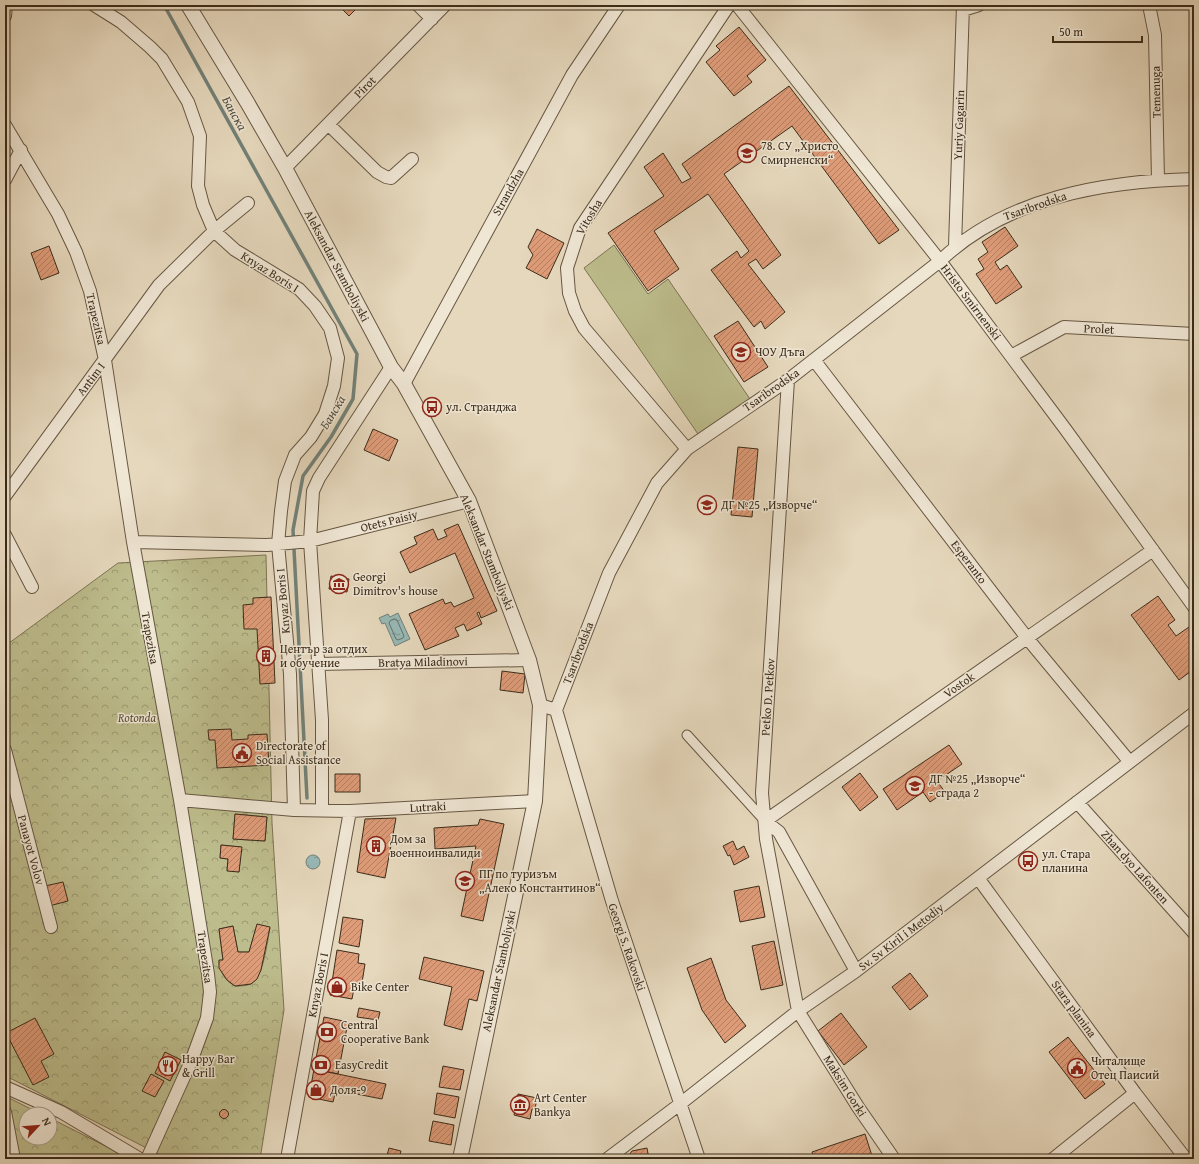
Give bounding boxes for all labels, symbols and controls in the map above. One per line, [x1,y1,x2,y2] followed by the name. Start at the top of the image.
[1053,18,1142,44] scale bar
[1059,23,1083,40] text: 50 m
[1147,65,1164,118] street label: Temenuga
[350,71,380,101] street label: Pirot
[949,89,968,160] street label: Yuriy Gagarin
[217,93,252,134] water label: Банска
[761,137,838,168] place label: 78. СУ „Христо Смирненски“
[736,142,758,164] school or university icon: 78. СУ „Христо Смирненски“
[488,165,528,218] street label: Strandzha
[1001,187,1069,224] street label: Tsaribrodska
[571,195,606,238] street label: Vitosha
[301,207,374,325] street label: Aleksandar Stamboliyski
[238,247,303,296] street label: Knyaz Boris I
[937,260,1006,344] street label: Hristo Smirnenski
[82,291,111,347] street label: Trapezitsa
[1083,319,1115,338] street label: Prolet
[730,341,752,363] school or university icon: ЧОУ Дъга
[755,343,805,360] place label: ЧОУ Дъга
[72,358,109,399] street label: Antim I
[739,364,803,415] street label: Tsaribrodska
[315,392,350,433] water label: Банска
[421,396,443,418] bus stop icon: ул. Странджа
[445,398,517,415] place label: ул. Странджа
[456,491,519,613] street label: Aleksandar Stamboliyski
[696,494,718,516] school or university icon: ДГ №25 „Изворче“
[720,496,818,513] place label: ДГ №25 „Изворче“
[358,505,419,536] street label: Otets Paisiy
[947,536,991,587] street label: Esperanto
[271,567,294,634] street label: Knyaz Boris I
[353,568,438,599] place label: Georgi Dimitrov's house
[328,573,350,595] museum icon: Georgi Dimitrov's house
[138,611,163,666] street label: Trapezitsa
[558,619,597,686] street label: Tsaribrodska
[280,640,368,671] place label: Център за отдих и обучение
[255,645,277,667] building icon: Център за отдих и обучение
[378,652,469,671] street label: Bratya Miladinovi
[756,658,779,736] street label: Petko D. Petkov
[940,667,978,701] street label: Vostok
[117,709,156,726] park label: Rotonda
[256,737,341,768] place label: Directorate of Social Assistance
[231,742,253,764] public building icon: Directorate of Social Assistance
[928,770,1026,801] place label: ДГ №25 „Изворче“ - сграда 2
[904,775,926,797] school or university icon: ДГ №25 „Изворче“ - сграда 2
[409,797,447,816] street label: Lutraki
[14,813,49,887] street label: Panayot Volov
[1098,826,1173,907] street label: Zhan dyo Lafonten
[389,830,481,861] place label: Дом за военноинвалиди
[365,835,387,857] building icon: Дом за военноинвалиди
[1041,845,1091,876] place label: ул. Стара планина
[1017,850,1039,872] bus stop icon: ул. Стара планина
[479,865,601,896] place label: ПГ по туризъм „Алеко Константинов“
[454,870,476,892] school or university icon: ПГ по туризъм „Алеко Константинов“
[854,899,947,974] street label: Sv. Sv Kiril i Metodiy
[605,901,651,994] street label: Georgi S. Rakovski
[477,908,520,1033] street label: Aleksandar Stamboliyski
[193,930,218,984] street label: Trapezitsa
[303,951,332,1019] street label: Knyaz Boris I
[326,976,348,998] shop icon: Bike Center
[1048,977,1101,1041] street label: Stara planina
[351,978,409,995] place label: Bike Center
[341,1016,430,1047] place label: Central Cooperative Bank
[316,1021,338,1043] bank icon: Central Cooperative Bank
[182,1050,235,1081] place label: Happy Bar & Grill
[820,1052,871,1120] street label: Maksim Gorki
[1091,1052,1159,1083] place label: Читалище Отец Паисий
[310,1054,332,1076] bank icon: EasyCredit
[157,1055,179,1077] restaurant icon: Happy Bar & Grill
[335,1056,389,1073] place label: EasyCredit
[1066,1057,1088,1079] public building icon: Читалище Отец Паисий
[305,1079,327,1101] shop icon: Доля-9
[329,1081,367,1098] place label: Доля-9
[534,1089,587,1120] place label: Art Center Bankya
[509,1094,531,1116] museum icon: Art Center Bankya
[18,1106,58,1146] north arrow
[38,1115,56,1129] text: N

